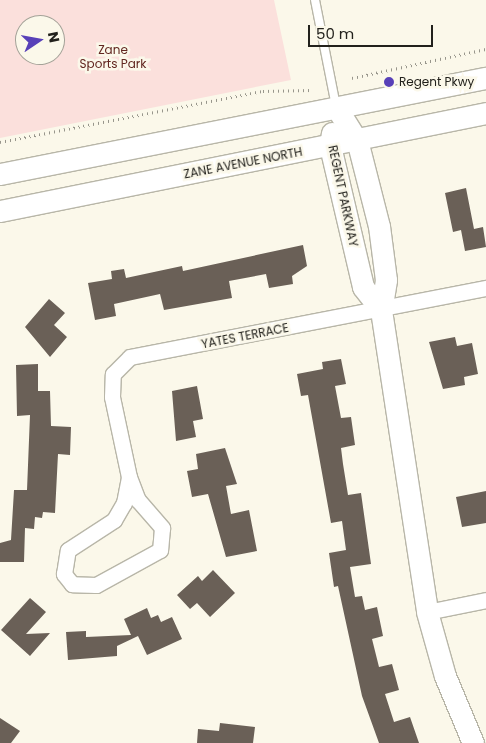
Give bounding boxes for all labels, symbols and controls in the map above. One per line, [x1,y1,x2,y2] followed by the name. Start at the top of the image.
[15,15,65,65] north arrow
[311,15,436,47] scale bar
[316,23,354,44] text: 50 m
[43,30,65,44] text: N
[80,43,146,71] park label: Zane Sports Park
[399,75,474,89] place label: Regent Pkwy
[383,76,395,88] marker: Regent Pkwy
[182,144,304,182] street label: ZANE AVENUE NORTH
[325,144,361,248] street label: REGENT PARKWAY
[200,320,290,352] street label: YATES TERRACE

